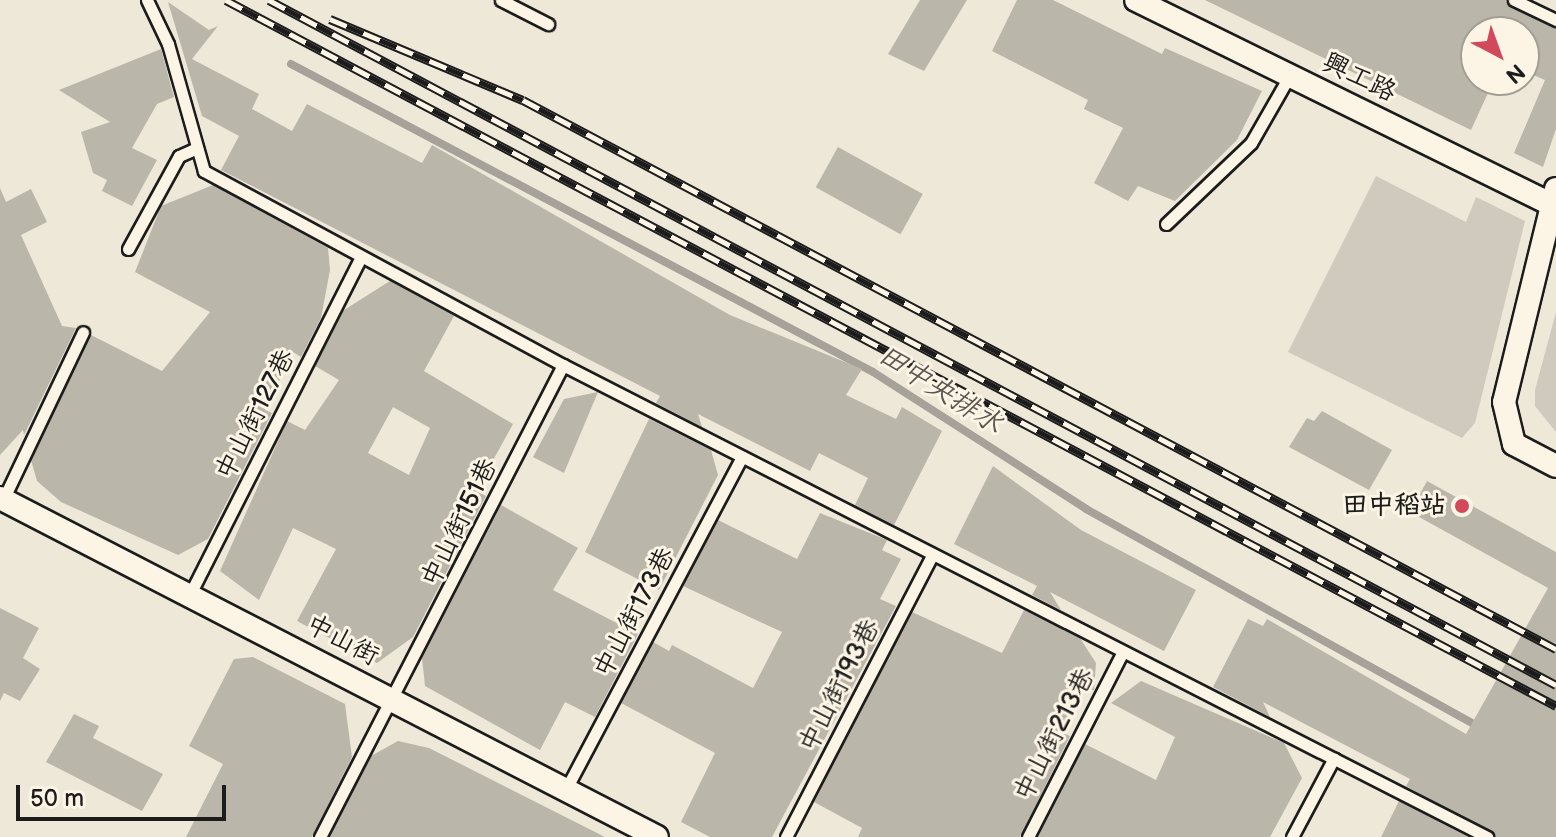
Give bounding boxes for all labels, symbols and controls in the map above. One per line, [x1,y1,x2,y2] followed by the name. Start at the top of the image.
[1460,16,1540,96] north arrow
[1317,47,1401,109] street label: 興工路
[1500,57,1530,89] text: N
[872,339,1008,441] water label: 田中央排水
[210,345,302,485] street label: 中山街127巷
[416,454,504,592] street label: 中山街151巷
[1342,490,1446,522] place label: 田中稻站
[1453,497,1471,515] marker: 田中稻站
[588,543,682,683] street label: 中山街173巷
[300,609,384,673] street label: 中山街
[793,614,887,758] street label: 中山街193巷
[1008,663,1102,807] street label: 中山街213巷
[20,769,230,819] scale bar
[30,784,84,813] text: 50 m

